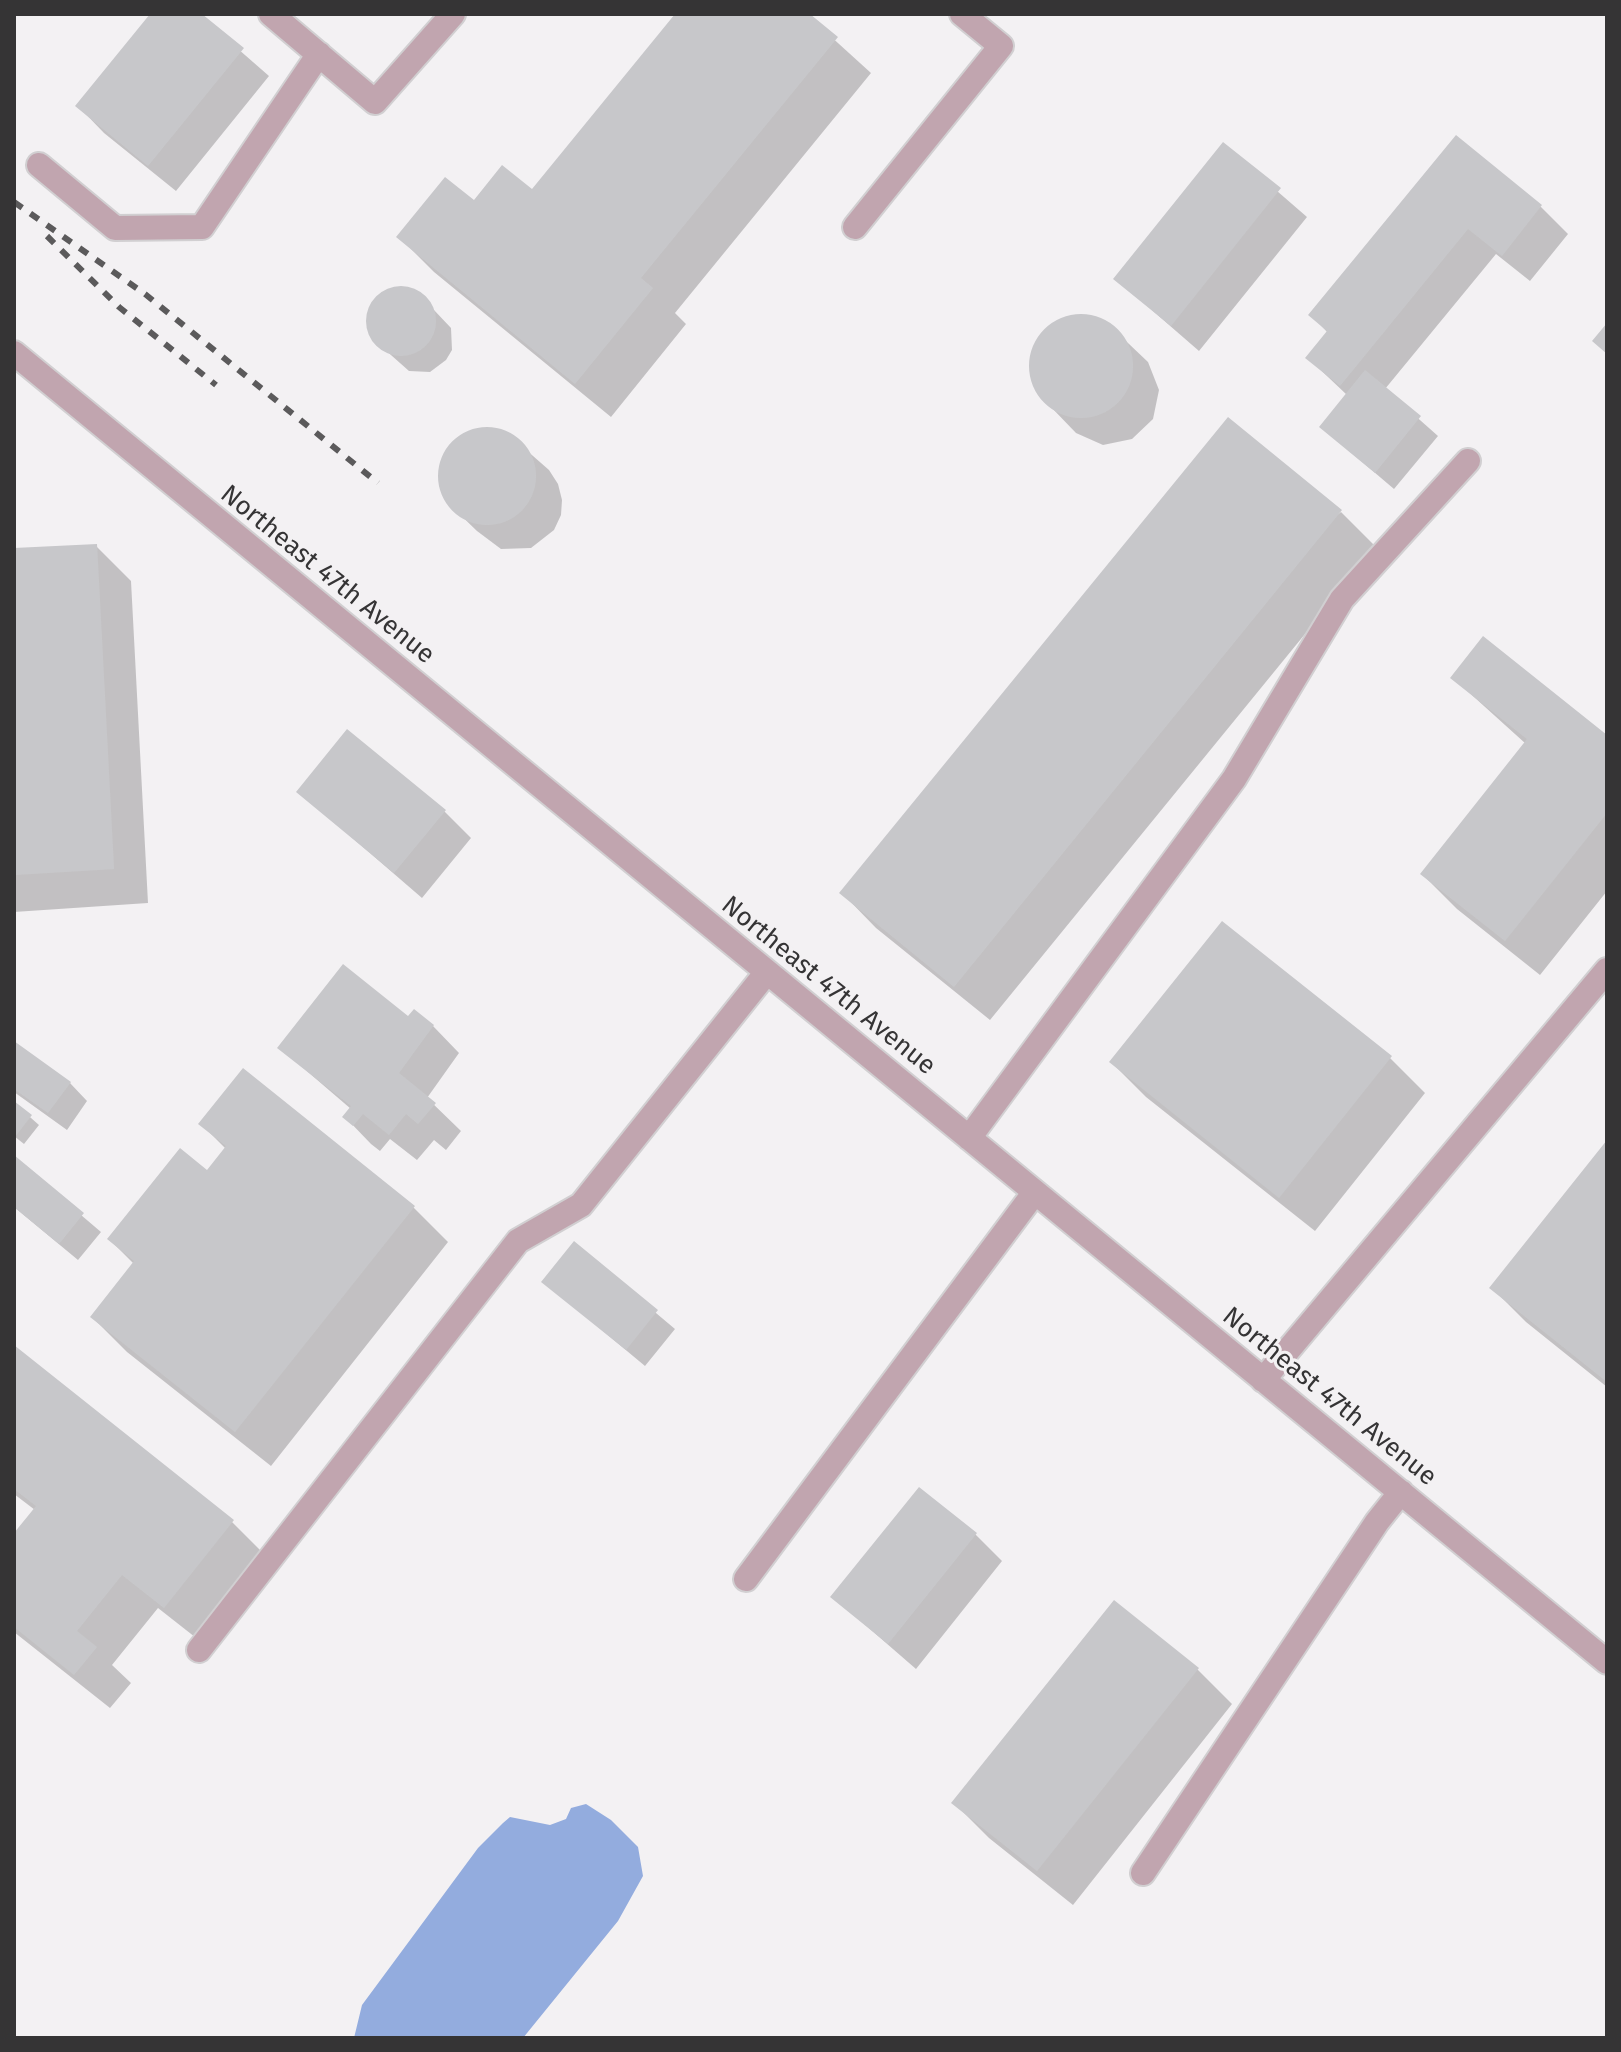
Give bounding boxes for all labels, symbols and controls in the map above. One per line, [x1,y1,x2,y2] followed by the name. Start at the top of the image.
[214,479,440,671] street label: Northeast 47th Avenue
[715,890,941,1082] street label: Northeast 47th Avenue
[1216,1301,1442,1493] street label: Northeast 47th Avenue

